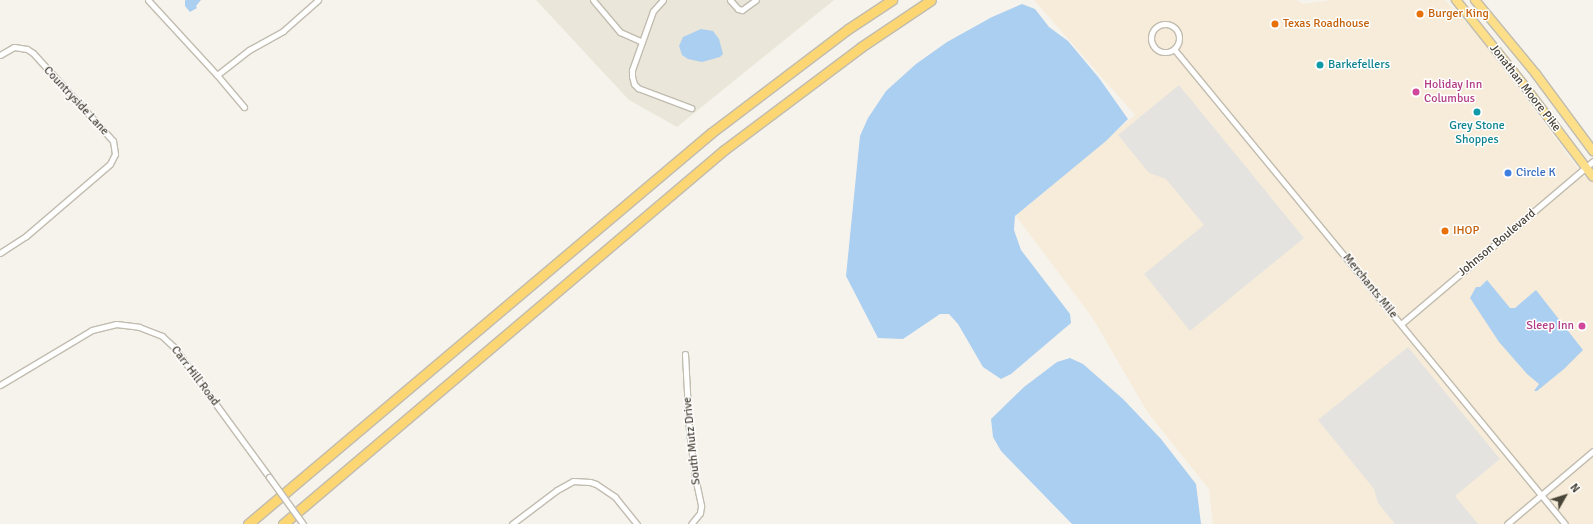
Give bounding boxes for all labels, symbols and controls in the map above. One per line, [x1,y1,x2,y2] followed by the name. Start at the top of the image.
[1428,7,1489,21] place label: Burger King
[1415,9,1425,19] marker: Burger King
[1283,17,1370,31] place label: Texas Roadhouse
[1270,19,1280,29] marker: Texas Roadhouse
[1486,41,1564,135] street label: Jonathan Moore Pike
[1328,58,1390,72] place label: Barkefellers
[1315,60,1325,70] marker: Barkefellers
[40,63,112,139] street label: Countryside Lane
[1424,78,1482,106] place label: Holiday Inn Columbus
[1411,87,1421,97] marker: Holiday Inn Columbus
[1472,107,1482,117] marker: Grey Stone Shoppes
[1449,119,1505,147] place label: Grey Stone Shoppes
[1516,166,1556,180] place label: Circle K
[1503,168,1513,178] marker: Circle K
[1455,206,1539,280] street label: Johnson Boulevard
[1453,224,1479,238] place label: IHOP
[1440,226,1450,236] marker: IHOP
[1340,251,1400,321] street label: Merchants Mile
[1526,319,1574,333] place label: Sleep Inn
[1577,321,1587,331] marker: Sleep Inn
[168,343,222,409] street label: Carr Hill Road
[680,396,704,486] street label: South Mutz Drive
[1545,476,1585,516] north arrow
[1567,481,1582,495] text: N

